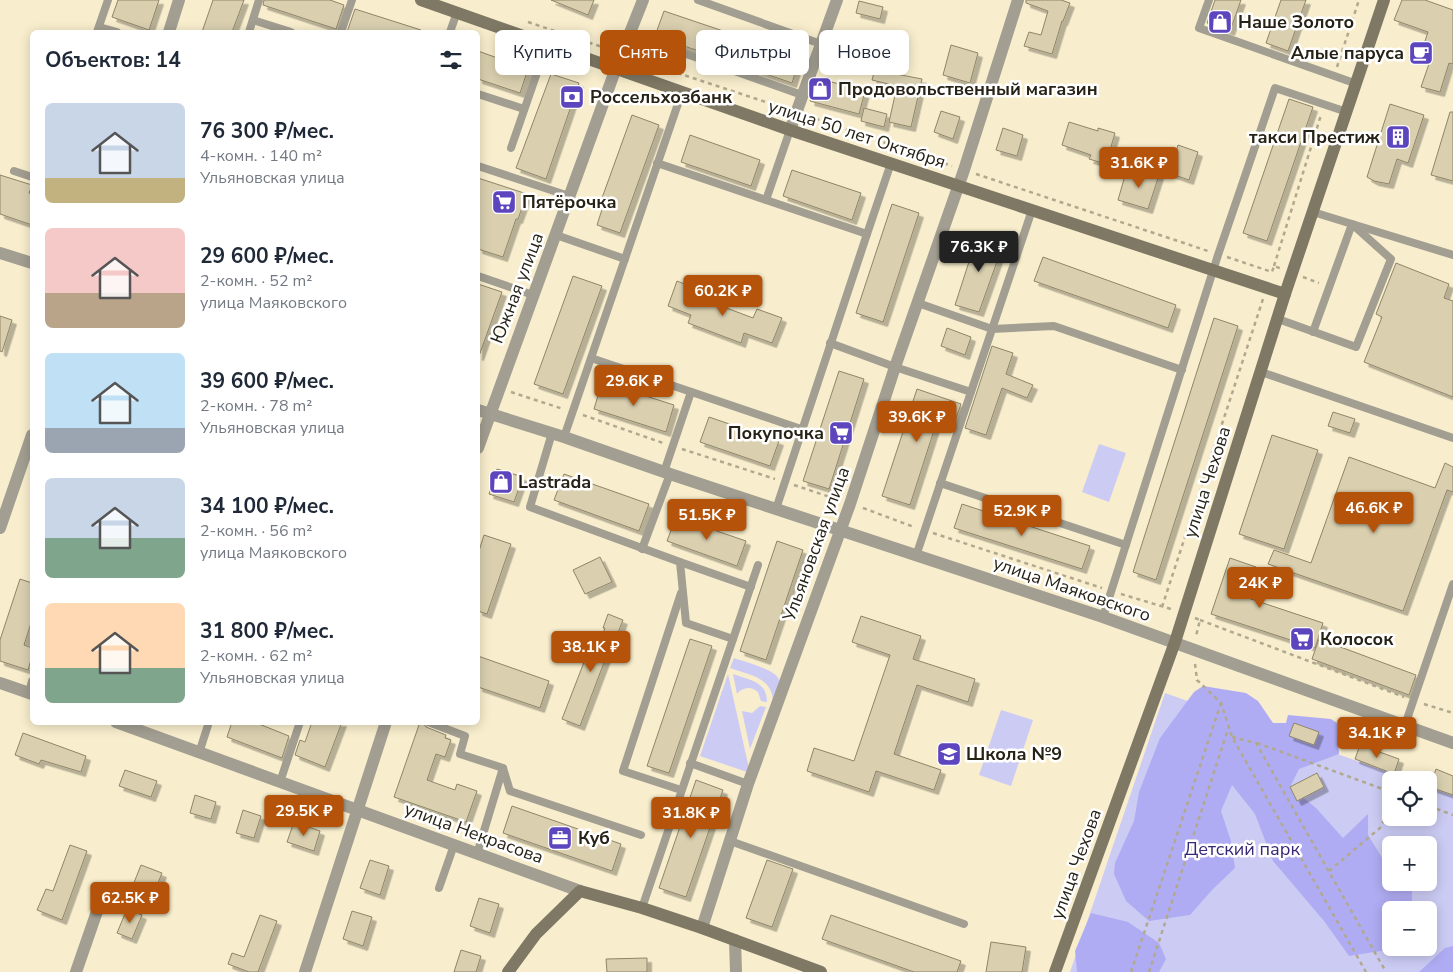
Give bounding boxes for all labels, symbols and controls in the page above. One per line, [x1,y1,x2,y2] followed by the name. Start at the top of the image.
[1207,9,1233,35] shop icon: Наше Золото
[1238,10,1354,34] place label: Наше Золото
[495,30,590,75] chip: Купить
[600,30,686,75] chip: Снять
[696,30,809,75] chip: Фильтры
[819,30,909,75] chip: Новое
[1408,40,1434,66] cafe icon: Алые паруса
[1291,41,1404,65] place label: Алые паруса
[45,46,181,74] text: Объектов: 14
[437,46,465,74] icon: filters
[807,76,833,102] shop icon: Продовольственный магазин
[838,77,1098,101] place label: Продовольственный магазин
[559,84,585,110] bank icon: Россельхозбанк
[590,85,733,109] place label: Россельхозбанк
[765,94,949,174] street label: улица 50 лет Октября
[200,117,334,145] text: 76 300 ₽/мес.
[85,123,145,183] icon: home
[1385,124,1411,150] building icon: такси Престиж
[1249,125,1380,149] place label: такси Престиж
[200,145,322,167] text: 4-комн. · 140 m²
[1093,146,1185,189] pin: 31.6K ₽
[1110,152,1168,174] text: 31.6K ₽
[200,167,345,189] text: Ульяновская улица
[491,189,517,215] supermarket icon: Пятёрочка
[522,190,617,214] place label: Пятёрочка
[485,229,549,347] street label: Южная улица
[933,230,1025,273] pin: 76.3K ₽
[950,236,1008,258] text: 76.3K ₽
[200,242,334,270] text: 29 600 ₽/мес.
[85,248,145,308] icon: home
[200,270,312,292] text: 2-комн. · 52 m²
[677,274,769,317] pin: 60.2K ₽
[694,280,752,302] text: 60.2K ₽
[200,292,347,314] text: улица Маяковского
[588,364,680,407] pin: 29.6K ₽
[200,367,334,395] text: 39 600 ₽/мес.
[605,370,663,392] text: 29.6K ₽
[85,373,145,433] icon: home
[200,395,312,417] text: 2-комн. · 78 m²
[871,400,963,443] pin: 39.6K ₽
[888,406,946,428] text: 39.6K ₽
[200,417,345,439] text: Ульяновская улица
[828,420,854,446] supermarket icon: Покупочка
[728,421,824,445] place label: Покупочка
[1178,423,1236,541] street label: улица Чехова
[777,463,855,626] street label: Ульяновская улица
[488,469,514,495] shop icon: Lastrada
[518,470,591,494] place label: Lastrada
[200,492,334,520] text: 34 100 ₽/мес.
[1328,492,1420,534] pin: 46.6K ₽
[976,494,1068,537] pin: 52.9K ₽
[1345,497,1403,519] text: 46.6K ₽
[85,498,145,558] icon: home
[661,498,753,541] pin: 51.5K ₽
[993,500,1051,522] text: 52.9K ₽
[678,504,736,526] text: 51.5K ₽
[200,520,312,542] text: 2-комн. · 56 m²
[200,542,347,564] text: улица Маяковского
[990,551,1154,627] street label: улица Маяковского
[1225,566,1295,609] pin: 24K ₽
[1238,572,1282,594] text: 24K ₽
[200,617,334,645] text: 31 800 ₽/мес.
[85,623,145,683] icon: home
[1289,626,1315,652] supermarket icon: Колосок
[1320,627,1394,651] place label: Колосок
[545,630,637,673] pin: 38.1K ₽
[562,636,620,658] text: 38.1K ₽
[200,645,312,667] text: 2-комн. · 62 m²
[200,667,345,689] text: Ульяновская улица
[1331,716,1423,759] pin: 34.1K ₽
[1348,722,1406,744] text: 34.1K ₽
[936,741,962,767] school or university icon: Школа №9
[966,742,1062,766] place label: Школа №9
[1382,771,1437,956] map controls
[1382,771,1437,826] button: locate
[258,794,350,837] pin: 29.5K ₽
[645,796,737,839] pin: 31.8K ₽
[401,797,547,869] street label: улица Некрасова
[275,800,333,822] text: 29.5K ₽
[662,802,720,824] text: 31.8K ₽
[1045,806,1107,922] street label: улица Чехова
[547,825,573,851] office icon: Куб
[578,826,610,850] place label: Куб
[1382,836,1437,891] button: +
[1184,837,1300,861] park label: Детский парк
[84,882,176,924] pin: 62.5K ₽
[101,887,159,909] text: 62.5K ₽
[1382,901,1437,956] button: −

